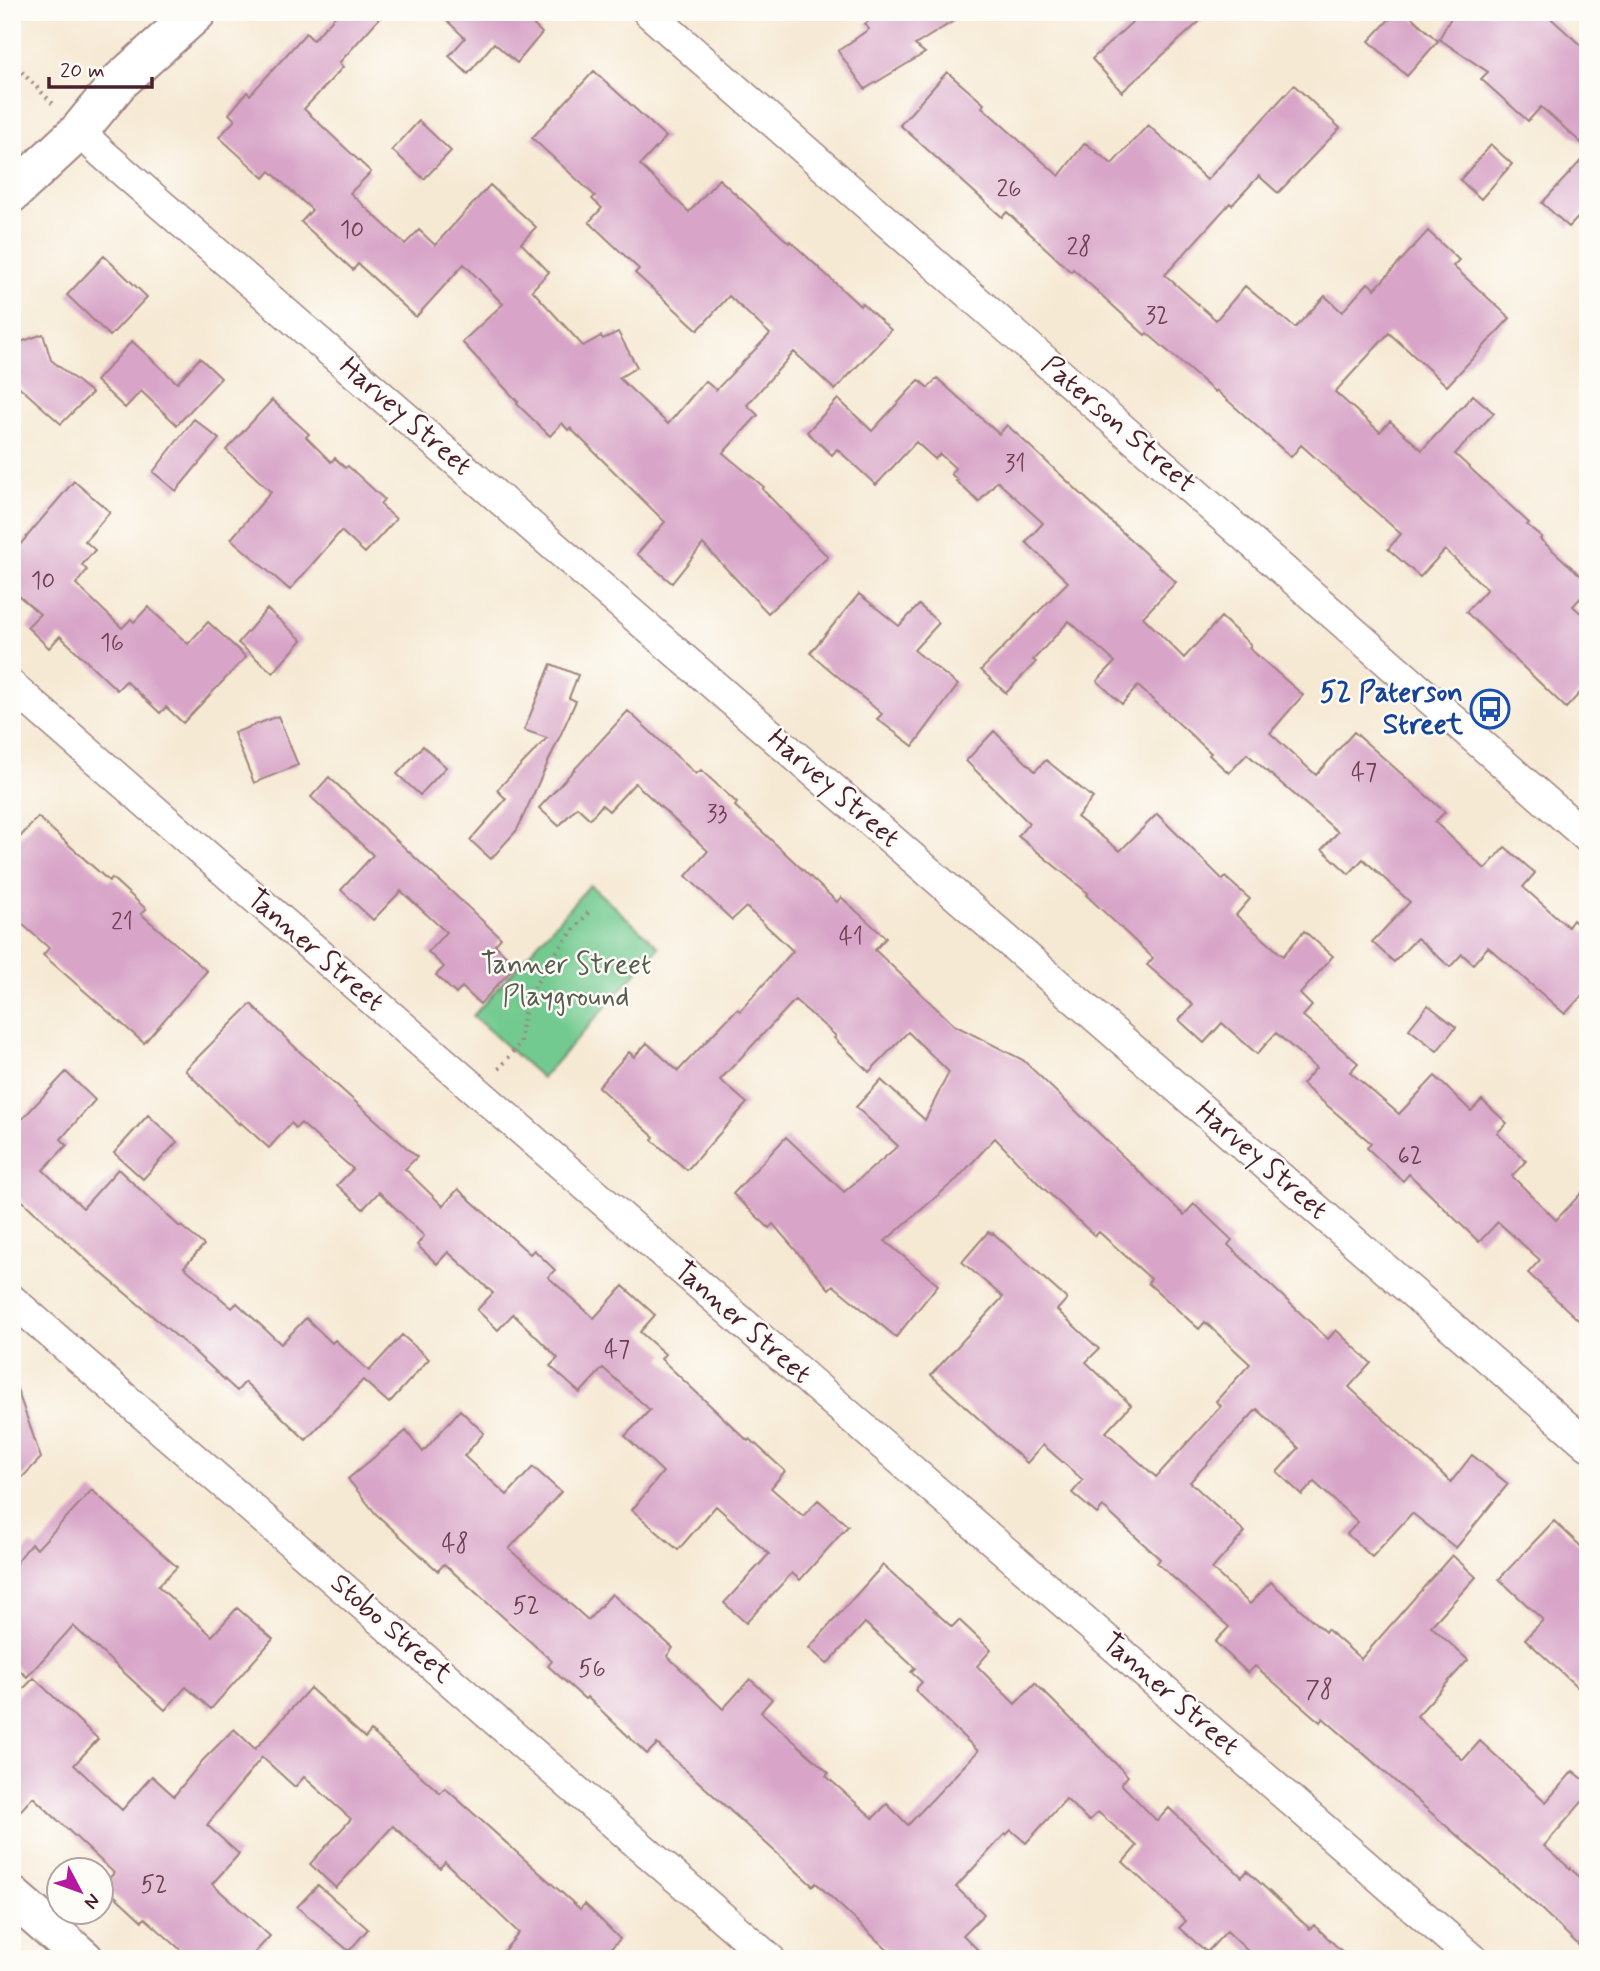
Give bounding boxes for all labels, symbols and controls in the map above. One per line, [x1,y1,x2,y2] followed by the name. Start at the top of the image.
[49,46,152,90] scale bar
[60,57,105,85] text: 20 m
[996,174,1022,205] house number: 26
[340,215,364,246] house number: 10
[1067,232,1091,263] house number: 28
[1145,301,1169,332] house number: 32
[1033,348,1203,502] street label: Paterson Street
[331,349,479,485] street label: Harvey Street
[1004,449,1026,480] house number: 31
[31,566,55,597] house number: 10
[100,628,124,659] house number: 16
[1320,675,1464,744] place label: 52 Paterson Street
[1469,688,1511,730] bus stop icon: 52 Paterson Street
[759,721,907,857] street label: Harvey Street
[1351,758,1377,789] house number: 47
[707,799,728,830] house number: 33
[238,881,392,1021] street label: Tanner Street
[111,907,133,938] house number: 21
[839,922,863,953] house number: 41
[481,947,651,1016] park label: Tanner Street Playground
[1187,1093,1335,1229] street label: Harvey Street
[1398,1141,1422,1172] house number: 62
[665,1253,819,1393] street label: Tanner Street
[604,1335,630,1366] house number: 47
[441,1529,469,1560] house number: 48
[322,1566,460,1693] street label: Stobo Street
[512,1591,540,1622] house number: 52
[1093,1625,1247,1765] street label: Tanner Street
[578,1654,606,1685] house number: 56
[1305,1675,1333,1706] house number: 78
[46,1856,116,1926] north arrow
[140,1870,168,1901] house number: 52
[78,1888,105,1914] text: N

